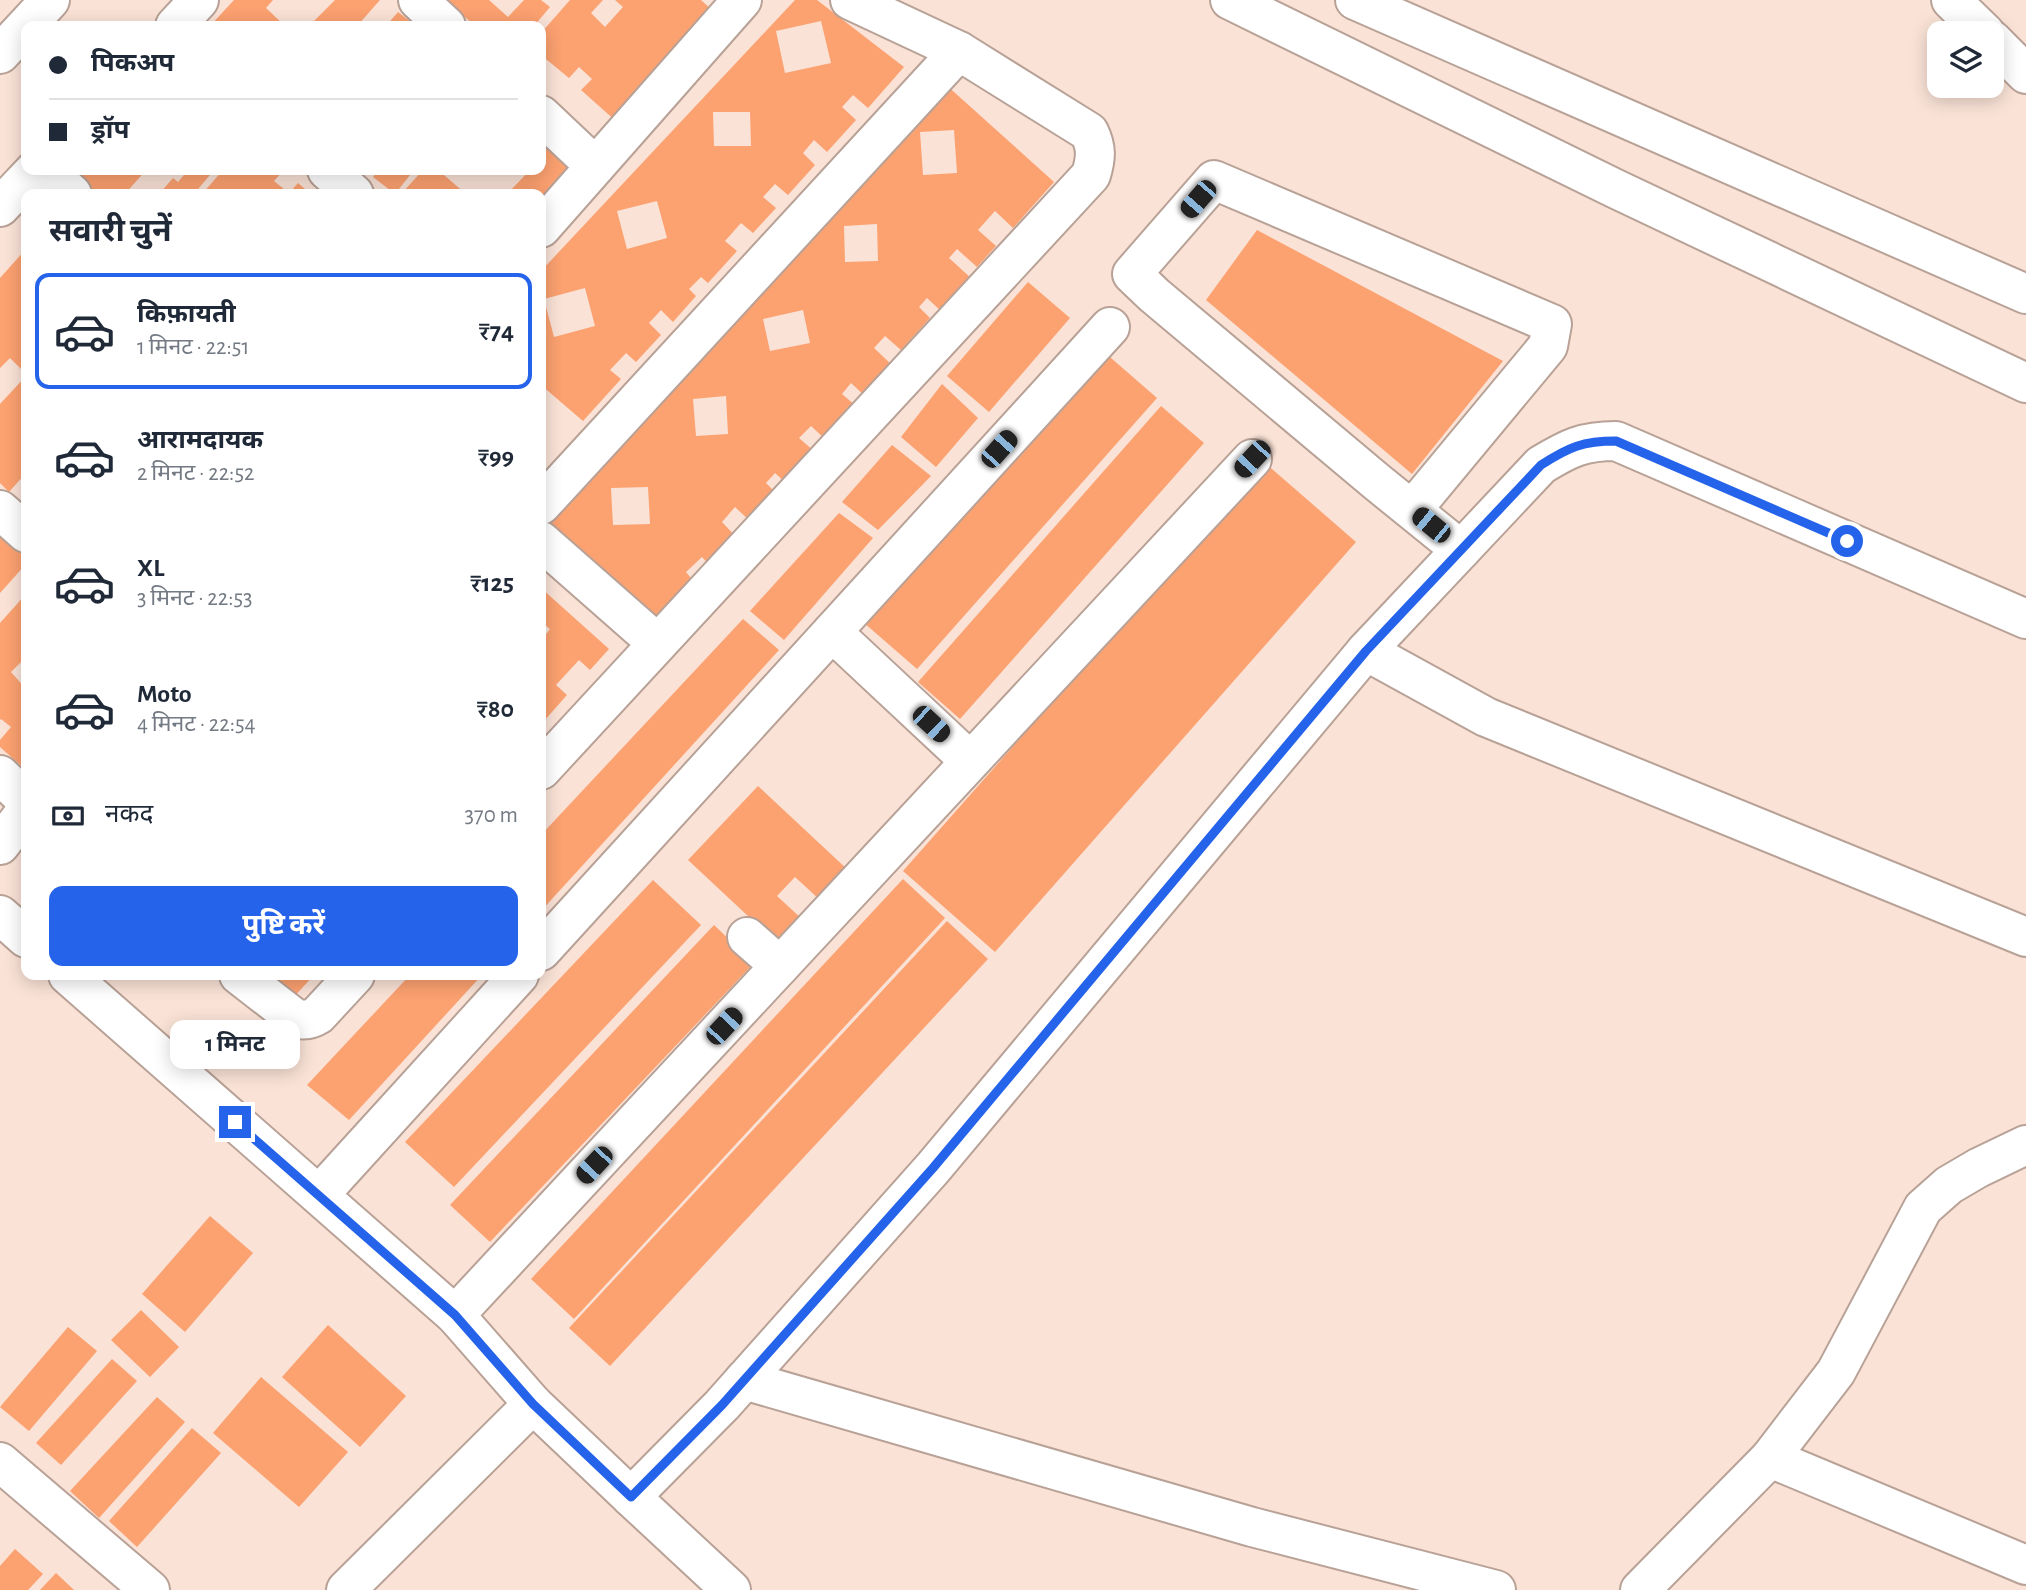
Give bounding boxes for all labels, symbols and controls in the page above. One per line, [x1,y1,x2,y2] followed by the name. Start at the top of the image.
[1927,21,2004,98] map controls
[1927,21,2004,98] button: layers
[91,50,174,76] text: पिकअप
[91,117,129,143] text: ड्रॉप
[1177,176,1220,222] car
[49,215,172,247] text: सवारी चुनें
[53,300,116,363] icon: car
[137,301,236,327] text: किफ़ायती
[479,318,514,344] text: ₹74
[137,336,249,359] text: 1 मिनट · 22:51
[53,426,116,489] icon: car
[978,426,1021,472] car
[137,427,263,453] text: आरामदायक
[1230,436,1275,482] car
[478,444,514,470] text: ₹99
[137,462,254,485] text: 2 मिनट · 22:52
[1409,504,1454,546] car
[1831,525,1863,557] route start
[53,552,116,615] icon: car
[137,555,164,581] text: XL
[470,570,514,596] text: ₹125
[137,587,252,610] text: 3 मिनट · 22:53
[53,678,116,741] icon: car
[137,681,192,707] text: Moto
[477,696,514,722] text: ₹80
[909,702,954,746] car
[137,713,256,736] text: 4 मिनट · 22:54
[49,797,87,835] icon: cash
[105,801,153,827] text: नकद
[465,804,518,827] text: 370 m
[49,886,518,966] button: पुष्टि करें
[702,1003,747,1049] car
[170,1020,300,1070] callout: 1 मिनट
[205,1033,265,1056] text: 1 मिनट
[219,1106,251,1138] route end
[572,1142,617,1188] car

